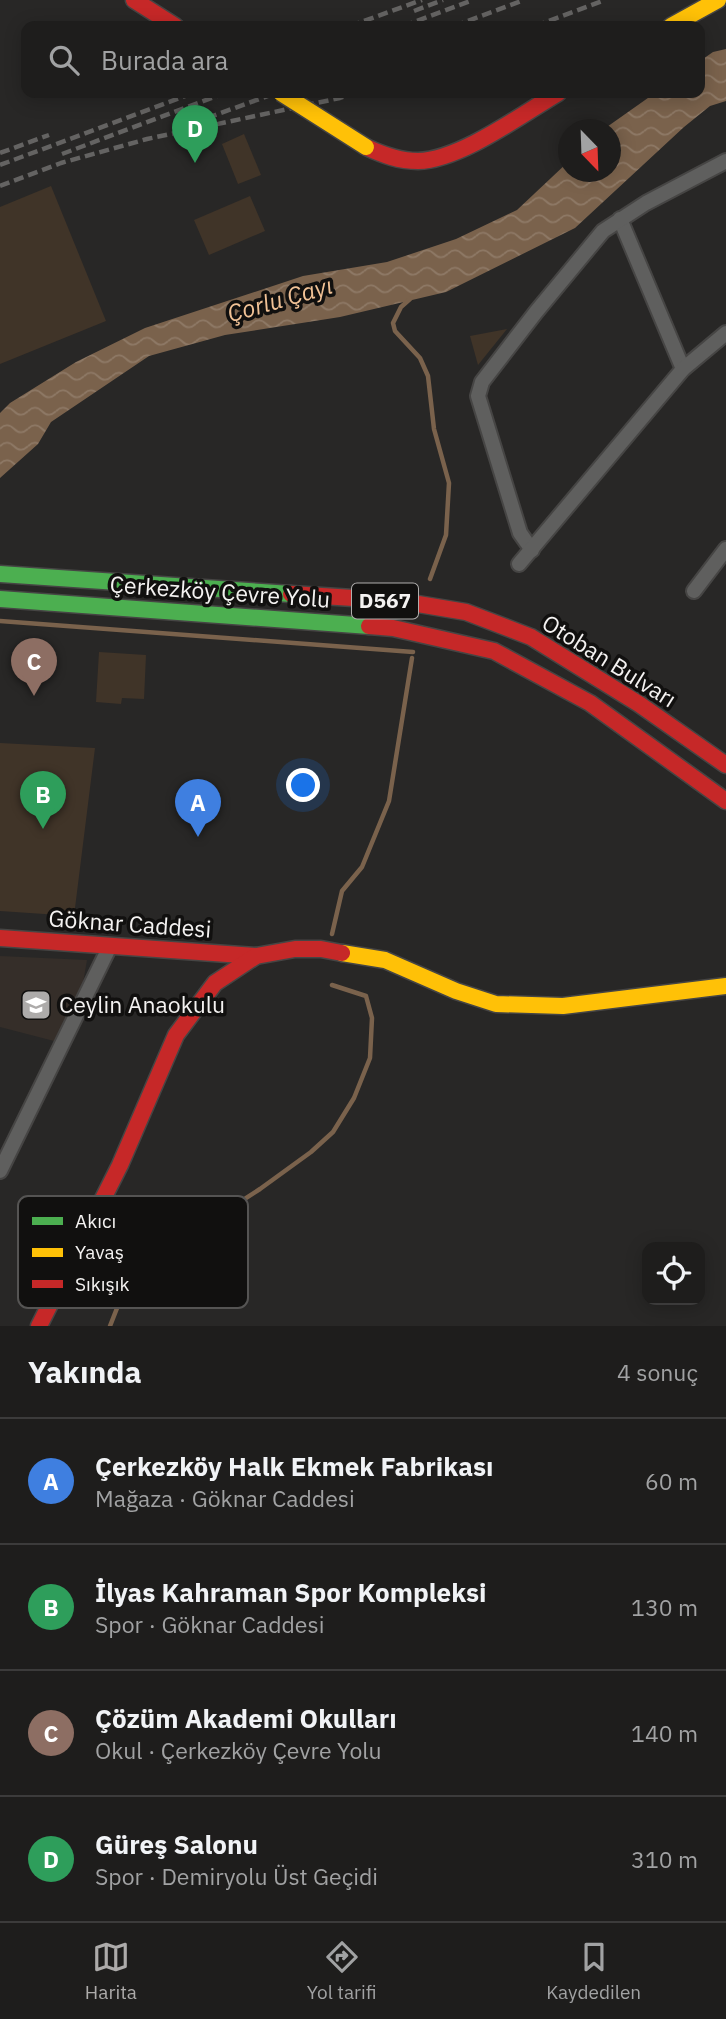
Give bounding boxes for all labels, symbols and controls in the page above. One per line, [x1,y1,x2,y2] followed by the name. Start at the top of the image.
[21,21,705,98] search box
[45,41,83,79] icon: search
[101,43,228,77] text: Burada ara
[172,105,218,163] pin: D
[558,119,621,182] north arrow
[223,269,336,329] water label: Çorlu Çayı
[109,568,331,614] street label: Çerkezköy Çevre Yolu
[352,584,418,618] road number: D567
[537,607,682,713] street label: Otoban Bulvarı
[11,638,57,696] pin: C
[286,768,320,802] your location
[20,771,66,829] pin: B
[175,779,221,837] pin: A
[48,902,212,944] street label: Göknar Caddesi
[19,988,53,1022] school or university icon: Ceylin Anaokulu
[59,989,225,1019] place label: Ceylin Anaokulu
[18,1196,248,1308] legend
[75,1209,116,1233] text: Akıcı
[75,1240,124,1264] text: Yavaş
[642,1242,705,1305] map controls
[642,1242,705,1305] button: locate
[75,1272,130,1296] text: Sıkışık
[28,1352,142,1391] text: Yakında
[617,1357,698,1387] text: 4 sonuç
[95,1449,493,1483] text: Çerkezköy Halk Ekmek Fabrikası
[43,1466,59,1496] text: A
[645,1466,698,1496] text: 60 m
[95,1483,355,1513] text: Mağaza · Göknar Caddesi
[95,1575,487,1609] text: İlyas Kahraman Spor Kompleksi
[43,1592,59,1622] text: B
[631,1592,698,1622] text: 130 m
[95,1609,324,1639] text: Spor · Göknar Caddesi
[95,1701,397,1735] text: Çözüm Akademi Okulları
[44,1718,58,1748] text: C
[631,1718,698,1748] text: 140 m
[95,1735,382,1765] text: Okul · Çerkezköy Çevre Yolu
[95,1827,258,1861] text: Güreş Salonu
[43,1844,59,1874] text: D
[631,1844,698,1874] text: 310 m
[95,1861,378,1891] text: Spor · Demiryolu Üst Geçidi
[85,1938,137,2004] tab: Harita
[307,1938,377,2004] tab: Yol tarifi
[546,1938,641,2004] tab: Kaydedilen

